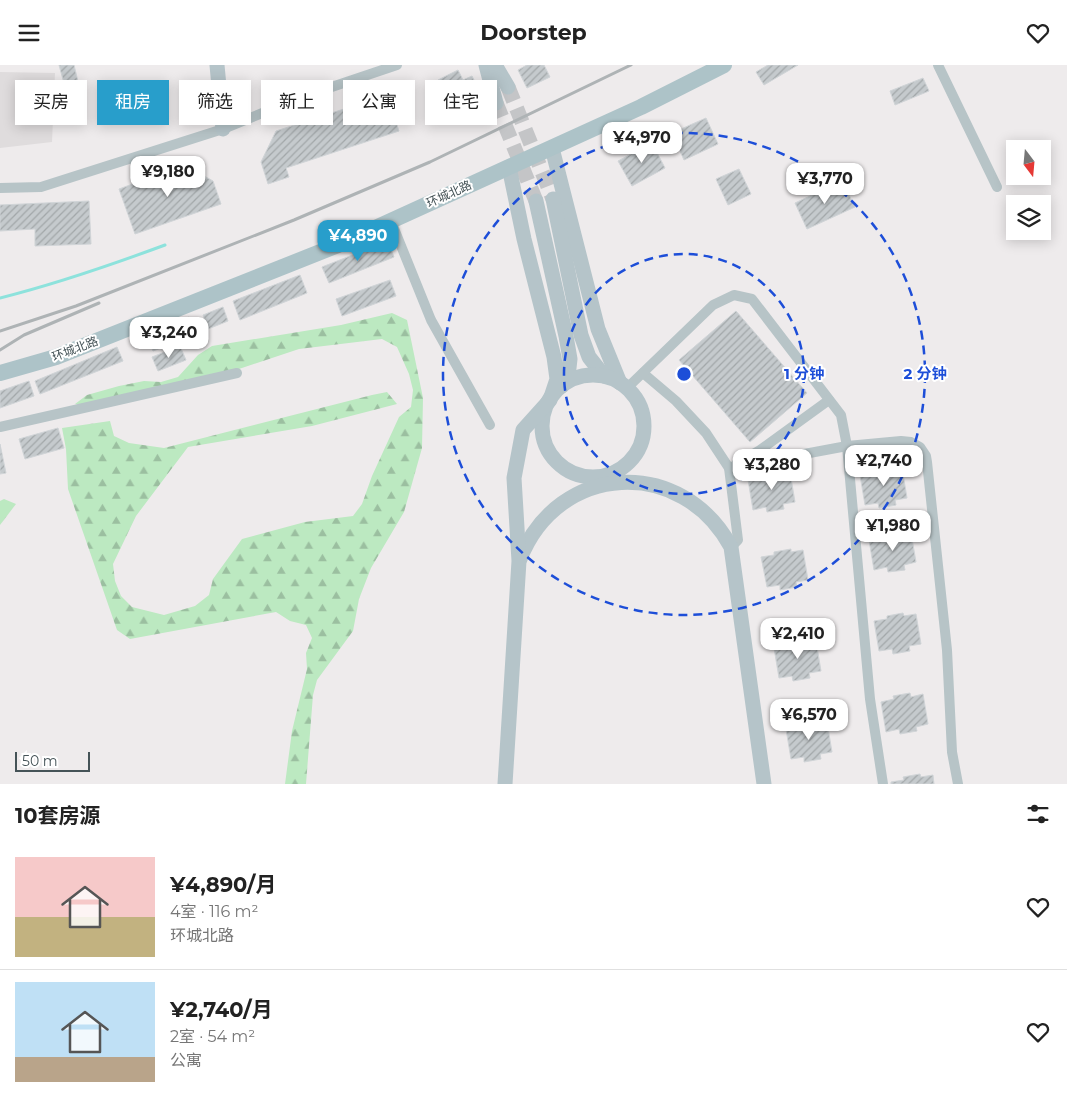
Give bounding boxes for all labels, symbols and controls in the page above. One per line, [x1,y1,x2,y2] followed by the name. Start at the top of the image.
[15,19,43,47] icon: menu
[480,19,587,46] text: Doorstep
[1024,19,1052,47] icon: heart
[15,80,87,125] chip: 买房
[97,80,169,125] chip: 租房
[179,80,251,125] chip: 筛选
[261,80,333,125] chip: 新上
[343,80,415,125] chip: 公寓
[425,80,497,125] chip: 住宅
[601,121,683,164] pin: ¥4,970
[613,128,671,147] text: ¥4,970
[1006,140,1051,185] north arrow
[1006,140,1051,240] map controls
[127,155,209,198] pin: ¥9,180
[141,162,195,181] text: ¥9,180
[784,163,866,205] pin: ¥3,770
[797,169,853,188] text: ¥3,770
[424,177,474,210] street label: 环城北路
[1006,195,1051,240] button: layers
[317,219,399,262] pin: ¥4,890
[329,226,387,245] text: ¥4,890
[128,317,210,359] pin: ¥3,240
[141,323,197,342] text: ¥3,240
[50,333,100,364] street label: 环城北路
[784,364,824,383] text: 1 分钟
[903,364,947,383] text: 2 分钟
[675,365,693,383] centre of rings
[843,445,925,487] pin: ¥2,740
[731,449,813,491] pin: ¥3,280
[856,451,912,470] text: ¥2,740
[744,455,800,474] text: ¥3,280
[852,509,934,552] pin: ¥1,980
[866,516,920,535] text: ¥1,980
[757,617,839,660] pin: ¥2,410
[771,624,825,643] text: ¥2,410
[768,699,850,741] pin: ¥6,570
[781,705,837,724] text: ¥6,570
[15,749,90,772] scale bar
[22,752,58,770] text: 50 m
[1024,800,1052,828] icon: filters
[15,803,101,828] text: 10套房源
[170,872,276,897] text: ¥4,890/月
[55,877,115,937] icon: home
[1024,893,1052,921] icon: heart
[170,902,258,921] text: 4室 · 116 m²
[170,926,234,945] text: 环城北路
[170,997,272,1022] text: ¥2,740/月
[55,1002,115,1062] icon: home
[1024,1018,1052,1046] icon: heart
[170,1027,255,1046] text: 2室 · 54 m²
[170,1051,202,1070] text: 公寓

